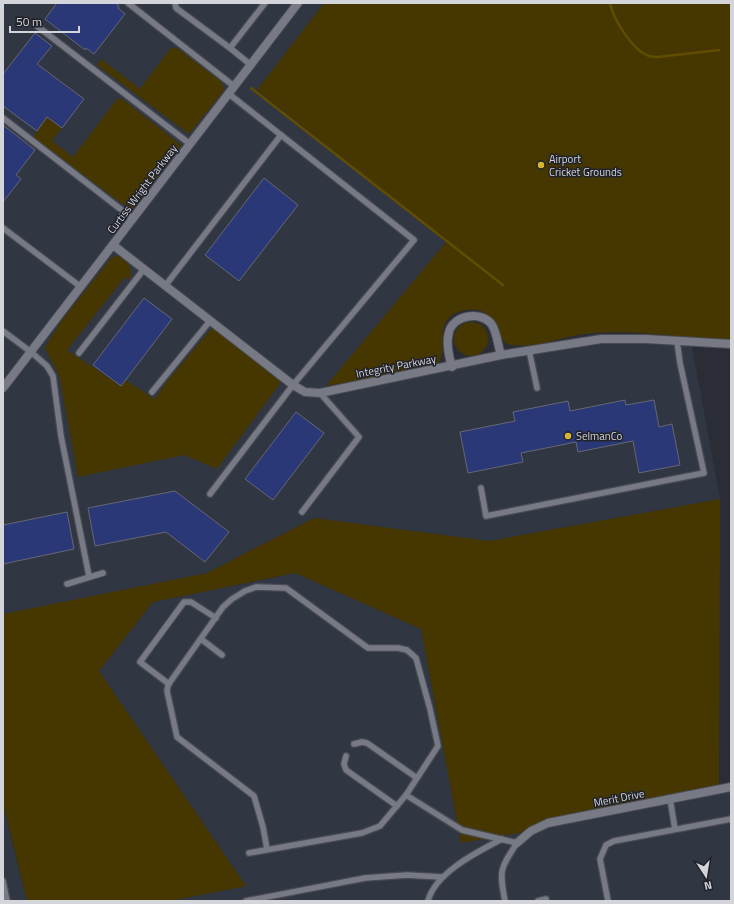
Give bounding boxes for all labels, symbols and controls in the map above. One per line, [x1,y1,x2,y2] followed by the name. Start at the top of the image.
[10,8,79,34] scale bar
[16,12,42,31] text: 50 m
[103,140,181,237] street label: Curtiss Wright Parkway
[549,151,622,180] place label: Airport Cricket Grounds
[536,160,546,170] marker: Airport Cricket Grounds
[354,350,438,382] street label: Integrity Parkway
[576,428,623,444] place label: SelmanCo
[563,431,573,441] marker: SelmanCo
[592,785,646,811] street label: Merit Drive
[686,856,726,896] north arrow
[703,877,713,894] text: N

